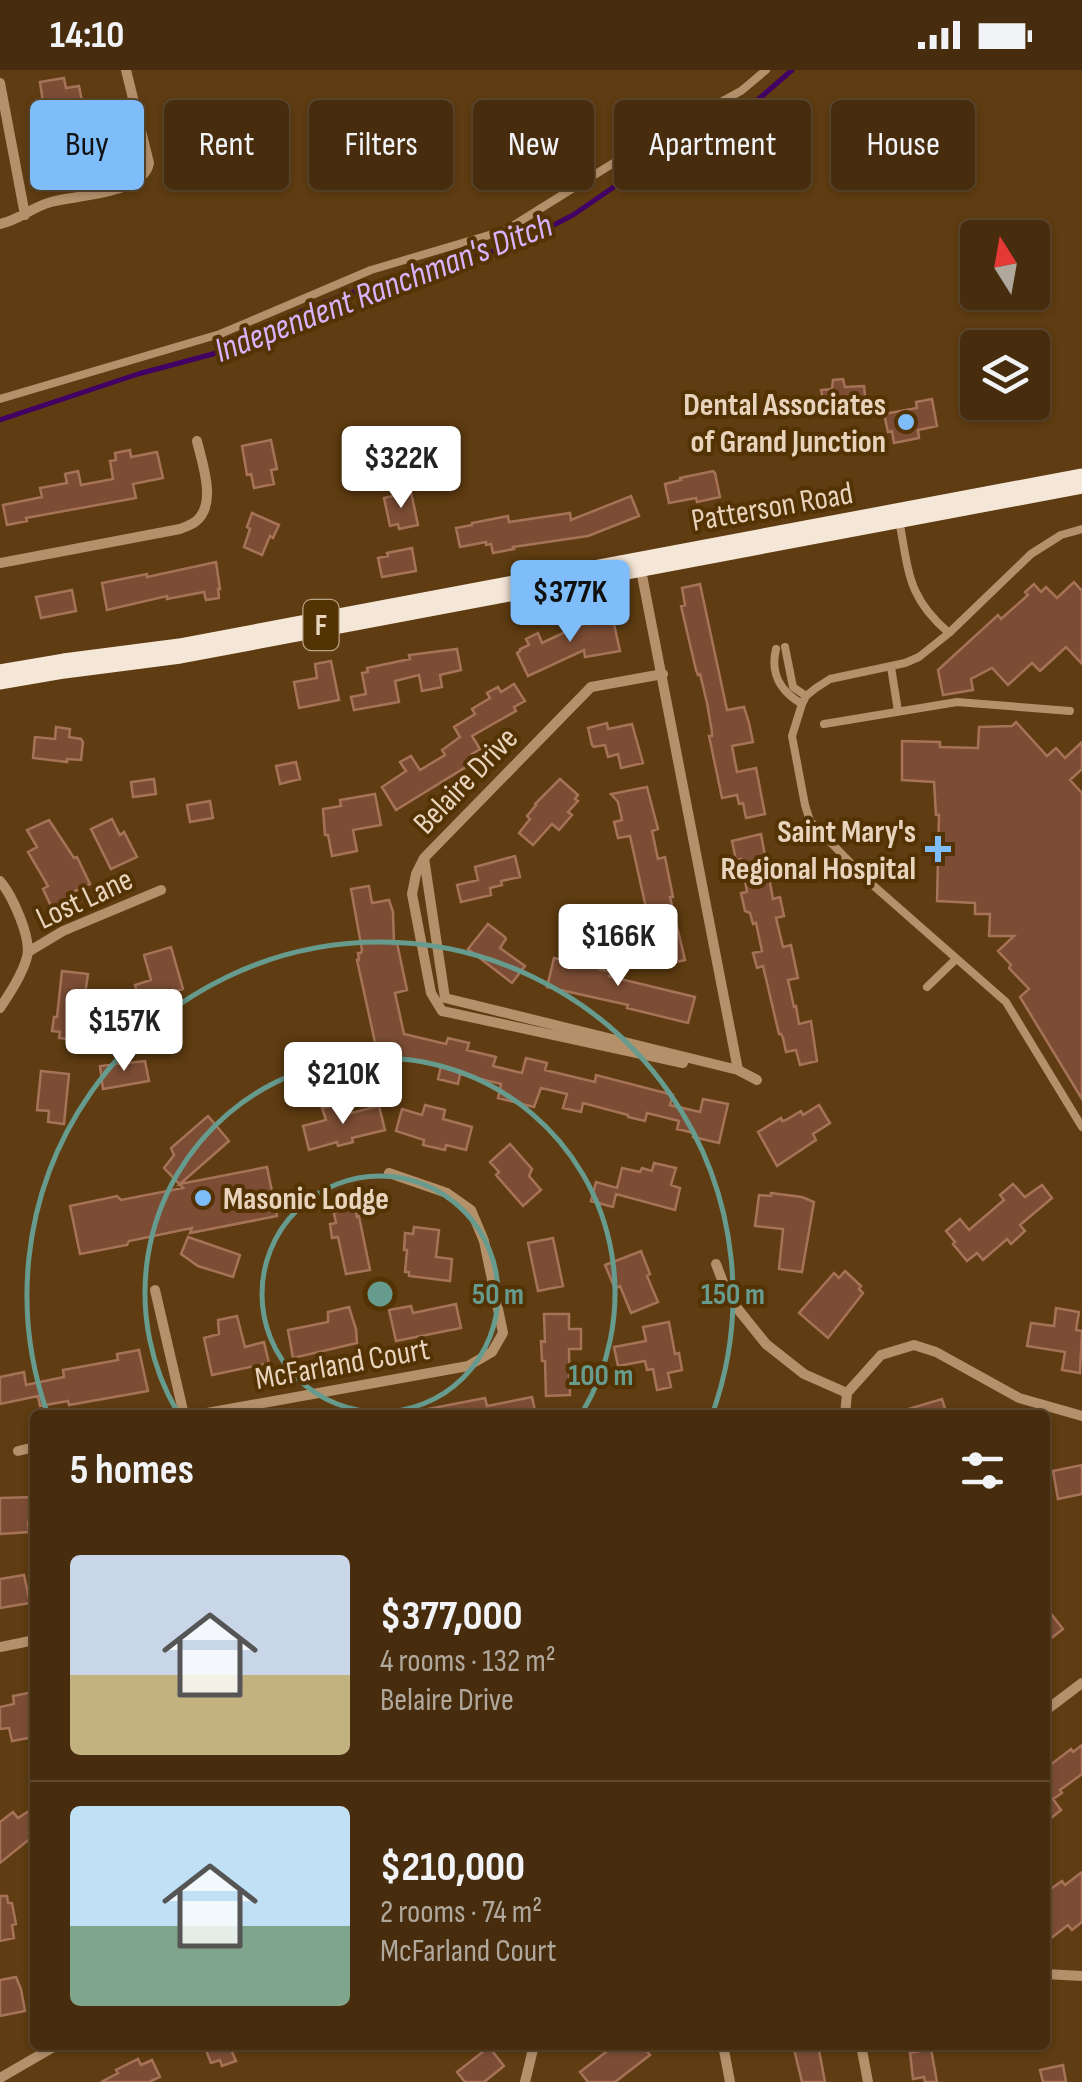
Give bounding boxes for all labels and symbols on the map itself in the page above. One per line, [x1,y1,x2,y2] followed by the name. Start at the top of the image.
[208,204,559,373] water label: Independent Ranchman's Ditch
[960,220,1050,310] north arrow
[683,386,886,462] place label: Dental Associates of Grand Junction
[895,411,917,433] marker: Dental Associates of Grand Junction
[331,426,471,511] pin: $322K
[689,474,856,541] street label: Patterson Road
[500,560,640,645] pin: $377K
[304,600,338,650] road number: F
[406,719,527,843] street label: Belaire Drive
[720,813,916,889] place label: Saint Mary's Regional Hospital
[925,836,951,862] marker: Saint Mary's Regional Hospital
[30,860,139,939] street label: Lost Lane
[548,904,688,989] pin: $166K
[54,989,194,1074] pin: $157K
[273,1042,413,1127] pin: $210K
[223,1180,389,1219] place label: Masonic Lodge
[192,1187,214,1209] marker: Masonic Lodge
[362,1276,398,1312] centre of rings
[472,1277,524,1313] text: 50 m
[701,1277,765,1313] text: 150 m
[252,1330,433,1399] street label: McFarland Court
[569,1358,633,1394] text: 100 m

